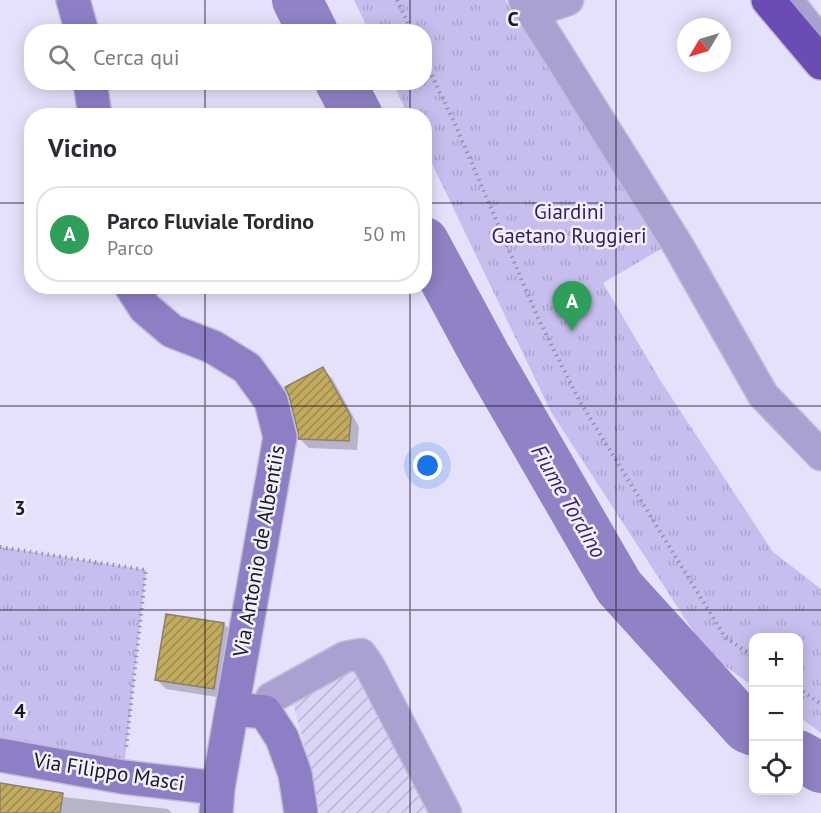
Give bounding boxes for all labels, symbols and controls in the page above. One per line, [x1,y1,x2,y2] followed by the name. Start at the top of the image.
[507,6,519,32] text: C
[677,18,731,72] north arrow
[24,24,432,90] search box
[45,41,78,74] icon: search
[93,43,180,71] text: Cerca qui
[48,131,117,164] text: Vicino
[491,198,647,249] park label: Giardini Gaetano Ruggieri
[107,207,314,235] text: Parco Fluviale Tordino
[63,221,76,247] text: A
[363,221,406,247] text: 50 m
[107,235,153,261] text: Parco
[552,282,592,331] pin: A
[525,439,613,563] water label: Fiume Tordino
[226,443,290,660] street label: Via Antonio de Albentiis
[413,451,442,480] your location
[14,495,26,521] text: 3
[749,633,803,795] map controls
[749,633,803,687] button: +
[749,687,803,741] button: −
[14,698,26,724] text: 4
[749,741,803,795] button: locate
[31,746,186,797] street label: Via Filippo Masci

